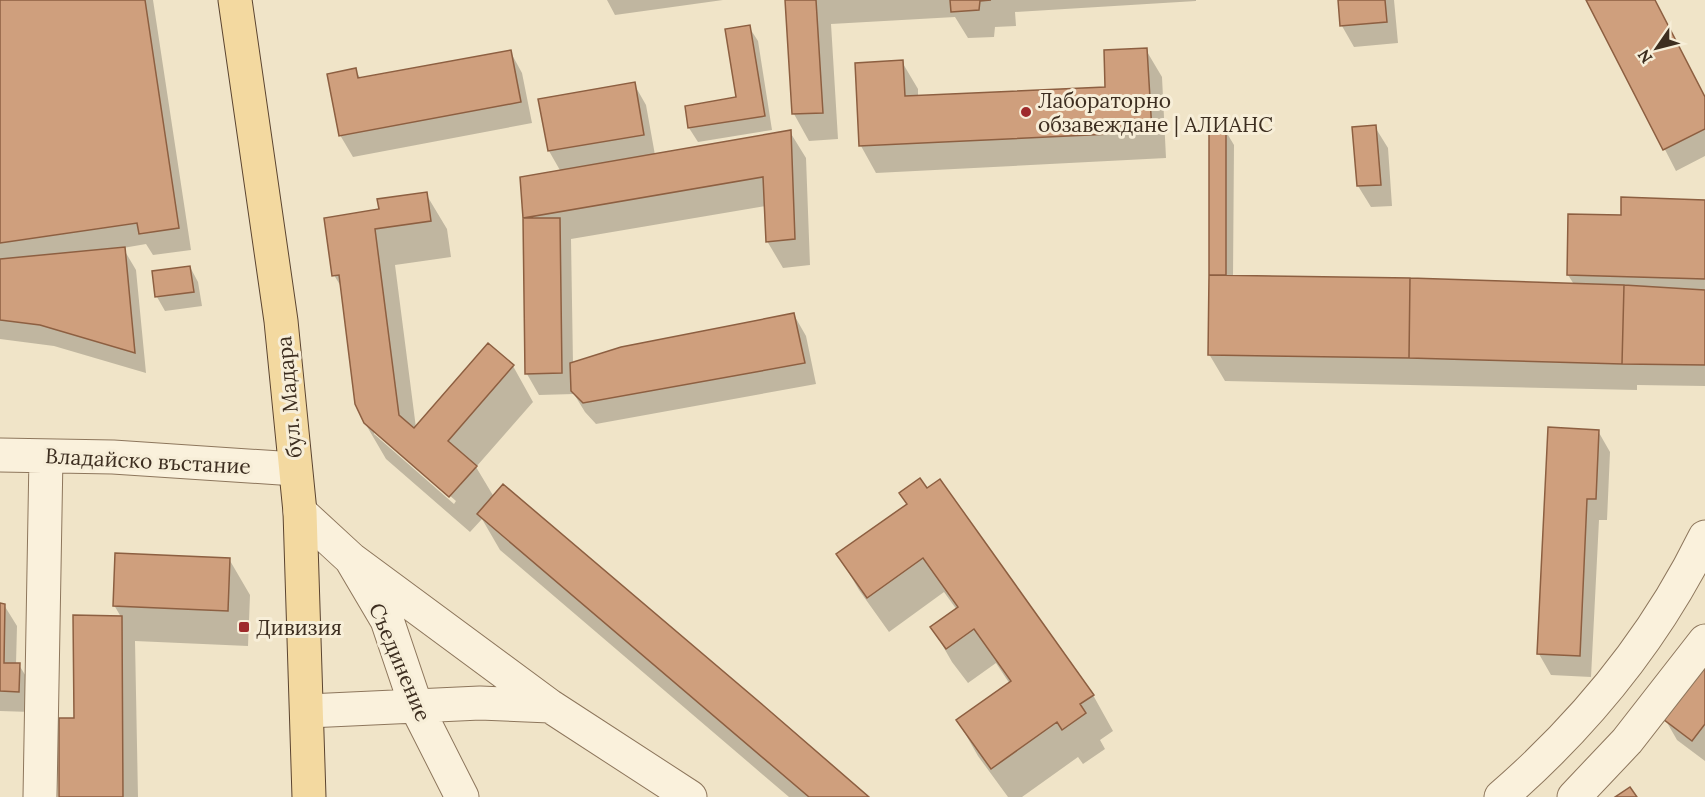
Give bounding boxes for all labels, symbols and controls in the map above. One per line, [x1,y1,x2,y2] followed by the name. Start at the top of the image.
[1627,18,1687,78] north arrow
[1633,46,1656,67] text: N
[1038,87,1273,138] place label: Лабораторно обзавеждане | АЛИАНС
[1019,105,1033,119] marker: Лабораторно обзавеждане | АЛИАНС
[270,335,308,459] street label: бул. Мадара
[44,442,252,480] street label: Владайско въстание
[363,599,437,725] street label: Съединение
[256,614,342,641] place label: Дивизия
[237,620,251,634] marker: Дивизия

